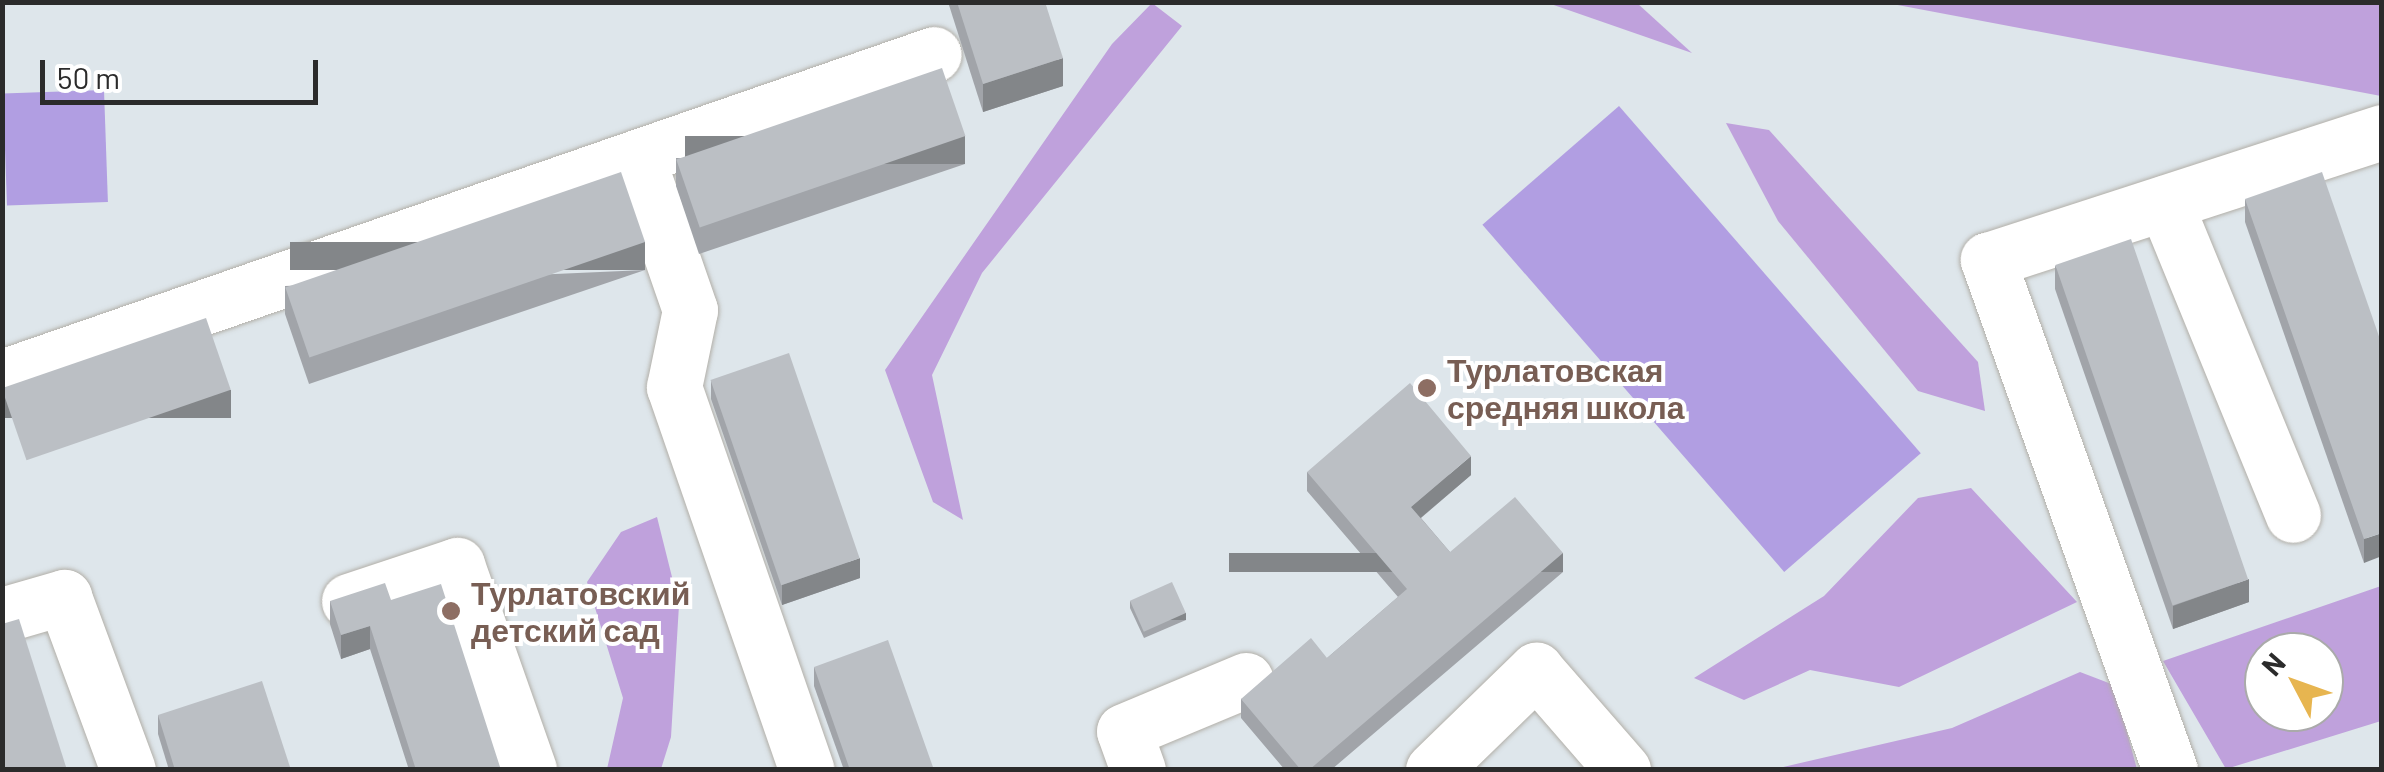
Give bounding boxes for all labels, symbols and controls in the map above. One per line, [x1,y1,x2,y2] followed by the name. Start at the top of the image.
[45,40,322,102] scale bar
[57,59,120,95] text: 50 m
[1447,351,1685,426] place label: Турлатовская средняя школа
[1416,377,1438,399] marker: Турлатовская средняя школа
[471,574,690,649] place label: Турлатовский детский сад
[440,600,462,622] marker: Турлатовский детский сад
[2244,632,2344,732] north arrow
[2254,645,2292,682] text: N

